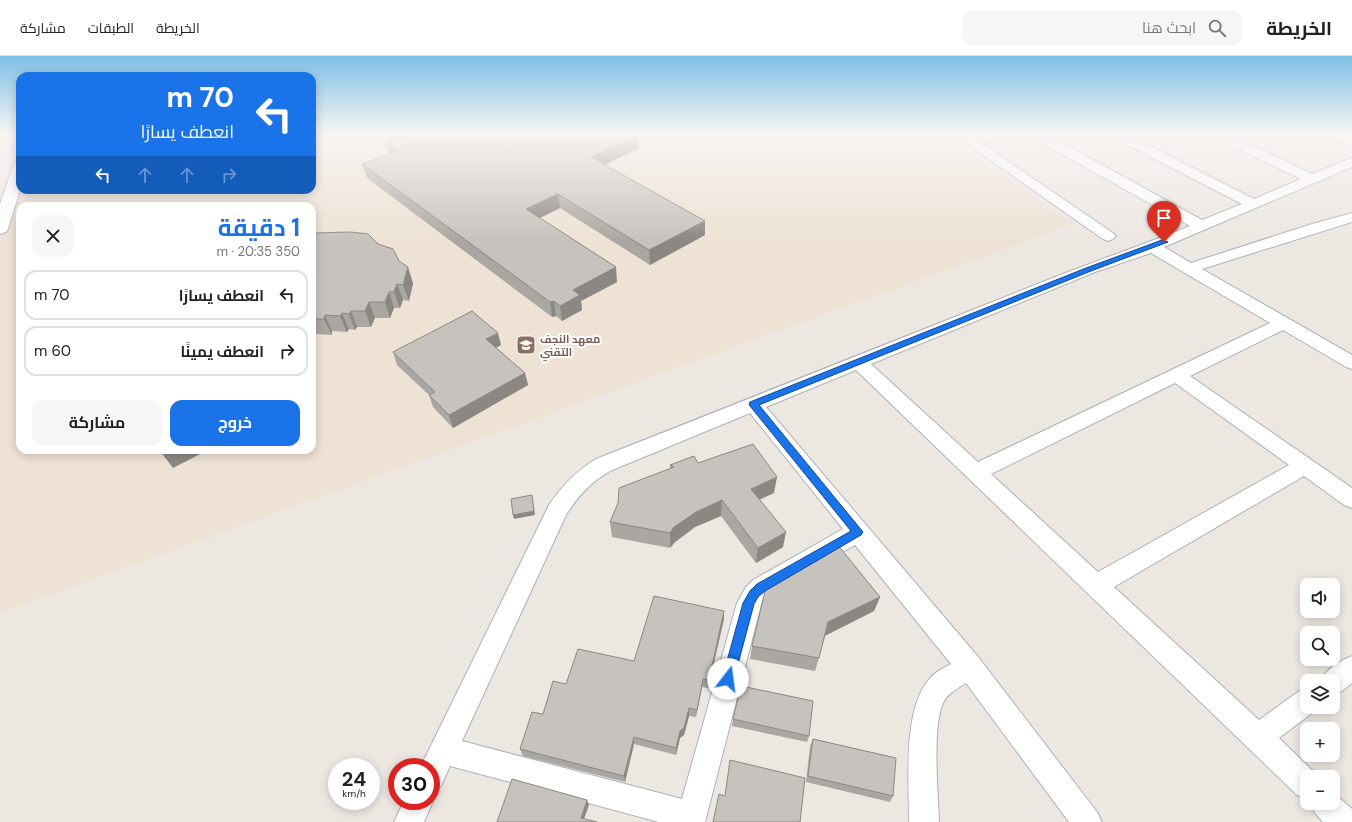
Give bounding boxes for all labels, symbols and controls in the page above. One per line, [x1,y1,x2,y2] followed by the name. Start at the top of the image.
[962,10,1242,46] search box
[1266,16,1332,41] text: الخريطة
[1206,17,1228,39] icon: search
[1142,18,1196,38] text: ابحث هنا
[20,19,66,37] text: مشاركة
[88,19,134,37] text: الطبقات
[156,19,200,37] text: الخريطة
[166,79,234,116] text: 70 m
[248,88,300,140] icon: left
[140,120,234,144] text: انعطف يسارًا
[92,164,114,186] icon: left
[134,164,156,186] icon: ahead
[176,164,198,186] icon: ahead
[218,164,240,186] icon: right
[1147,201,1181,242] pin
[1153,207,1175,229] icon: arrive
[218,212,300,243] text: 1 دقيقة
[32,215,74,257] button: close
[216,243,300,260] text: 350 m · 20:35
[276,284,298,306] icon: left
[34,285,69,305] text: 70 m
[179,286,264,306] text: انعطف يسارًا
[540,332,600,362] place label: معهد النجف التقني
[515,334,537,356] school or university icon: معهد النجف التقني
[276,340,298,362] icon: right
[34,341,71,361] text: 60 m
[181,342,264,362] text: انعطف يمينًا
[32,400,162,446] button: مشاركة
[170,400,300,446] button: خروج
[1300,578,1340,810] map controls
[1300,578,1340,618] button: sound
[1300,626,1340,666] button: search
[707,658,749,700] position arrow
[1300,674,1340,714] button: layers
[1300,722,1340,762] button: +
[388,758,440,810] speed limit sign: 30
[342,766,366,792] text: 24
[1300,770,1340,810] button: −
[342,787,366,800] text: km/h

